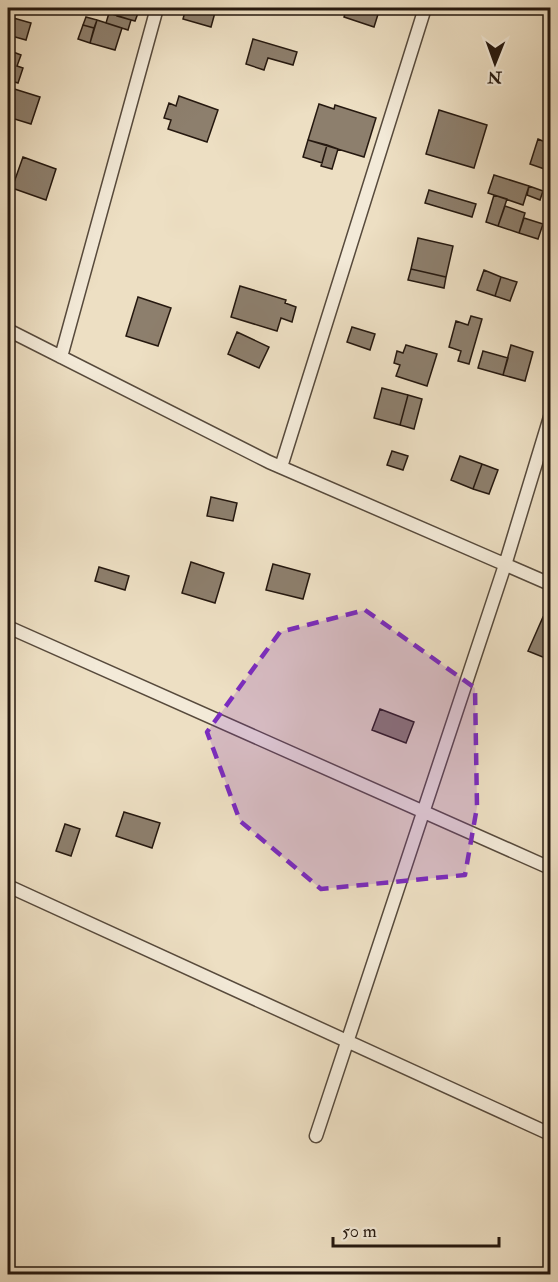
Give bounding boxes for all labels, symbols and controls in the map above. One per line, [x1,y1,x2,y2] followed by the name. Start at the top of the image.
[465,33,525,93] north arrow
[487,67,503,87] text: N
[333,1210,500,1248] scale bar
[342,1220,377,1243] text: 50 m

